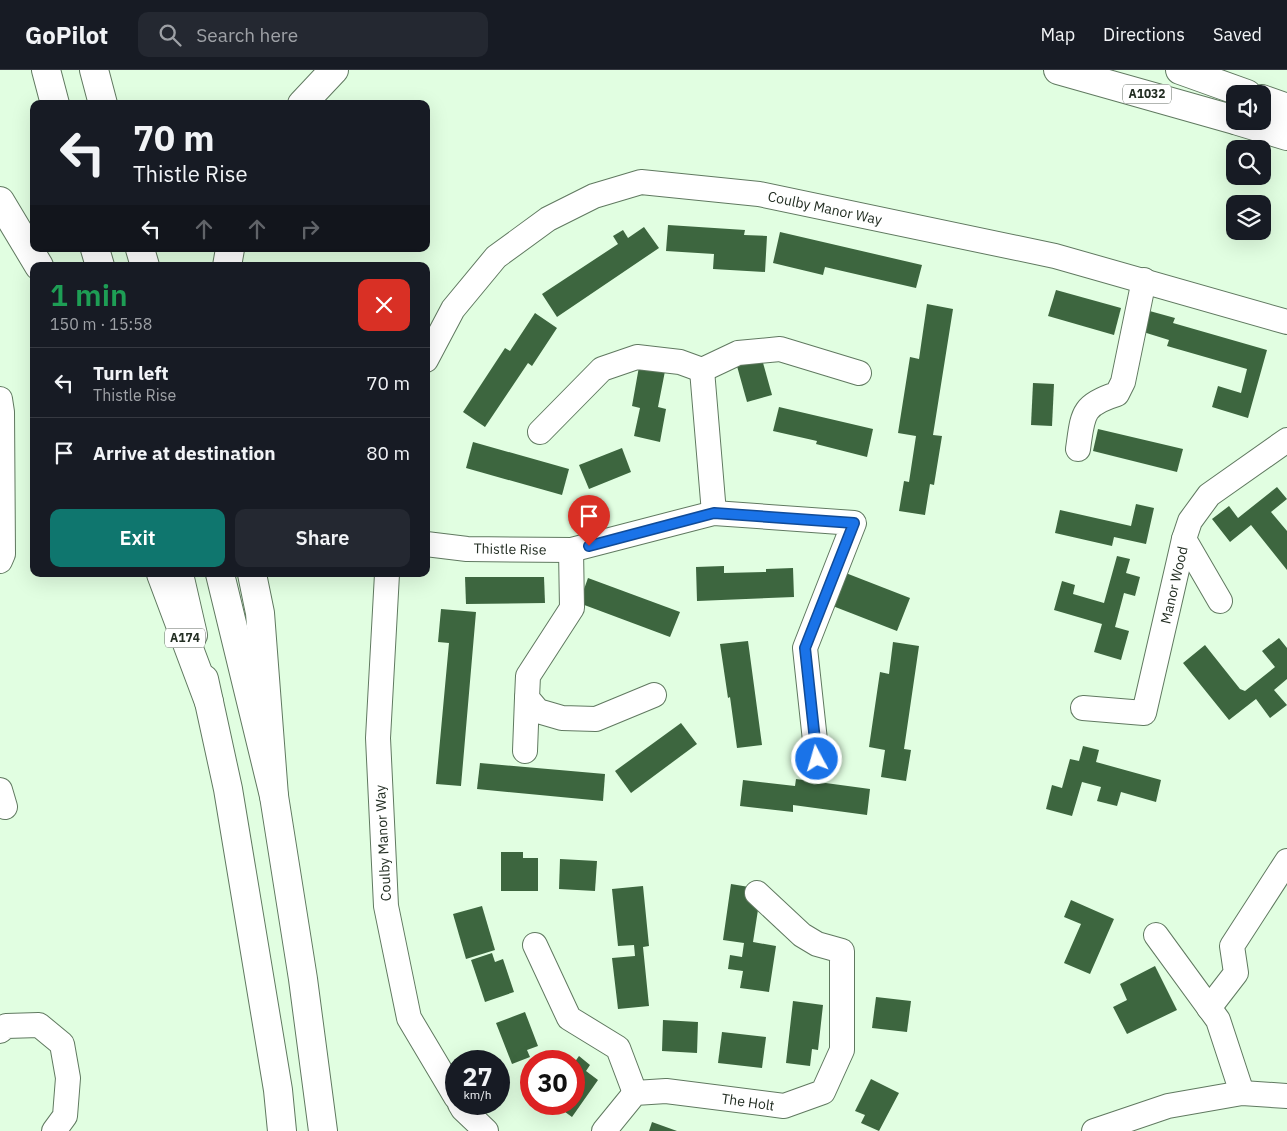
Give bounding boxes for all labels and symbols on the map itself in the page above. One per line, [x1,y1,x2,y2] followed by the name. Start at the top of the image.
[1123,84,1171,104] road number: A1032
[766,187,884,229] street label: Coulby Manor Way
[568,495,610,546] pin
[473,539,547,559] street label: Thistle Rise
[1156,544,1192,626] street label: Manor Wood
[165,628,205,648] road number: A174
[790,732,842,784] position arrow
[371,784,395,902] street label: Coulby Manor Way
[520,1050,585,1115] speed limit sign: 30
[720,1089,776,1115] street label: The Holt

